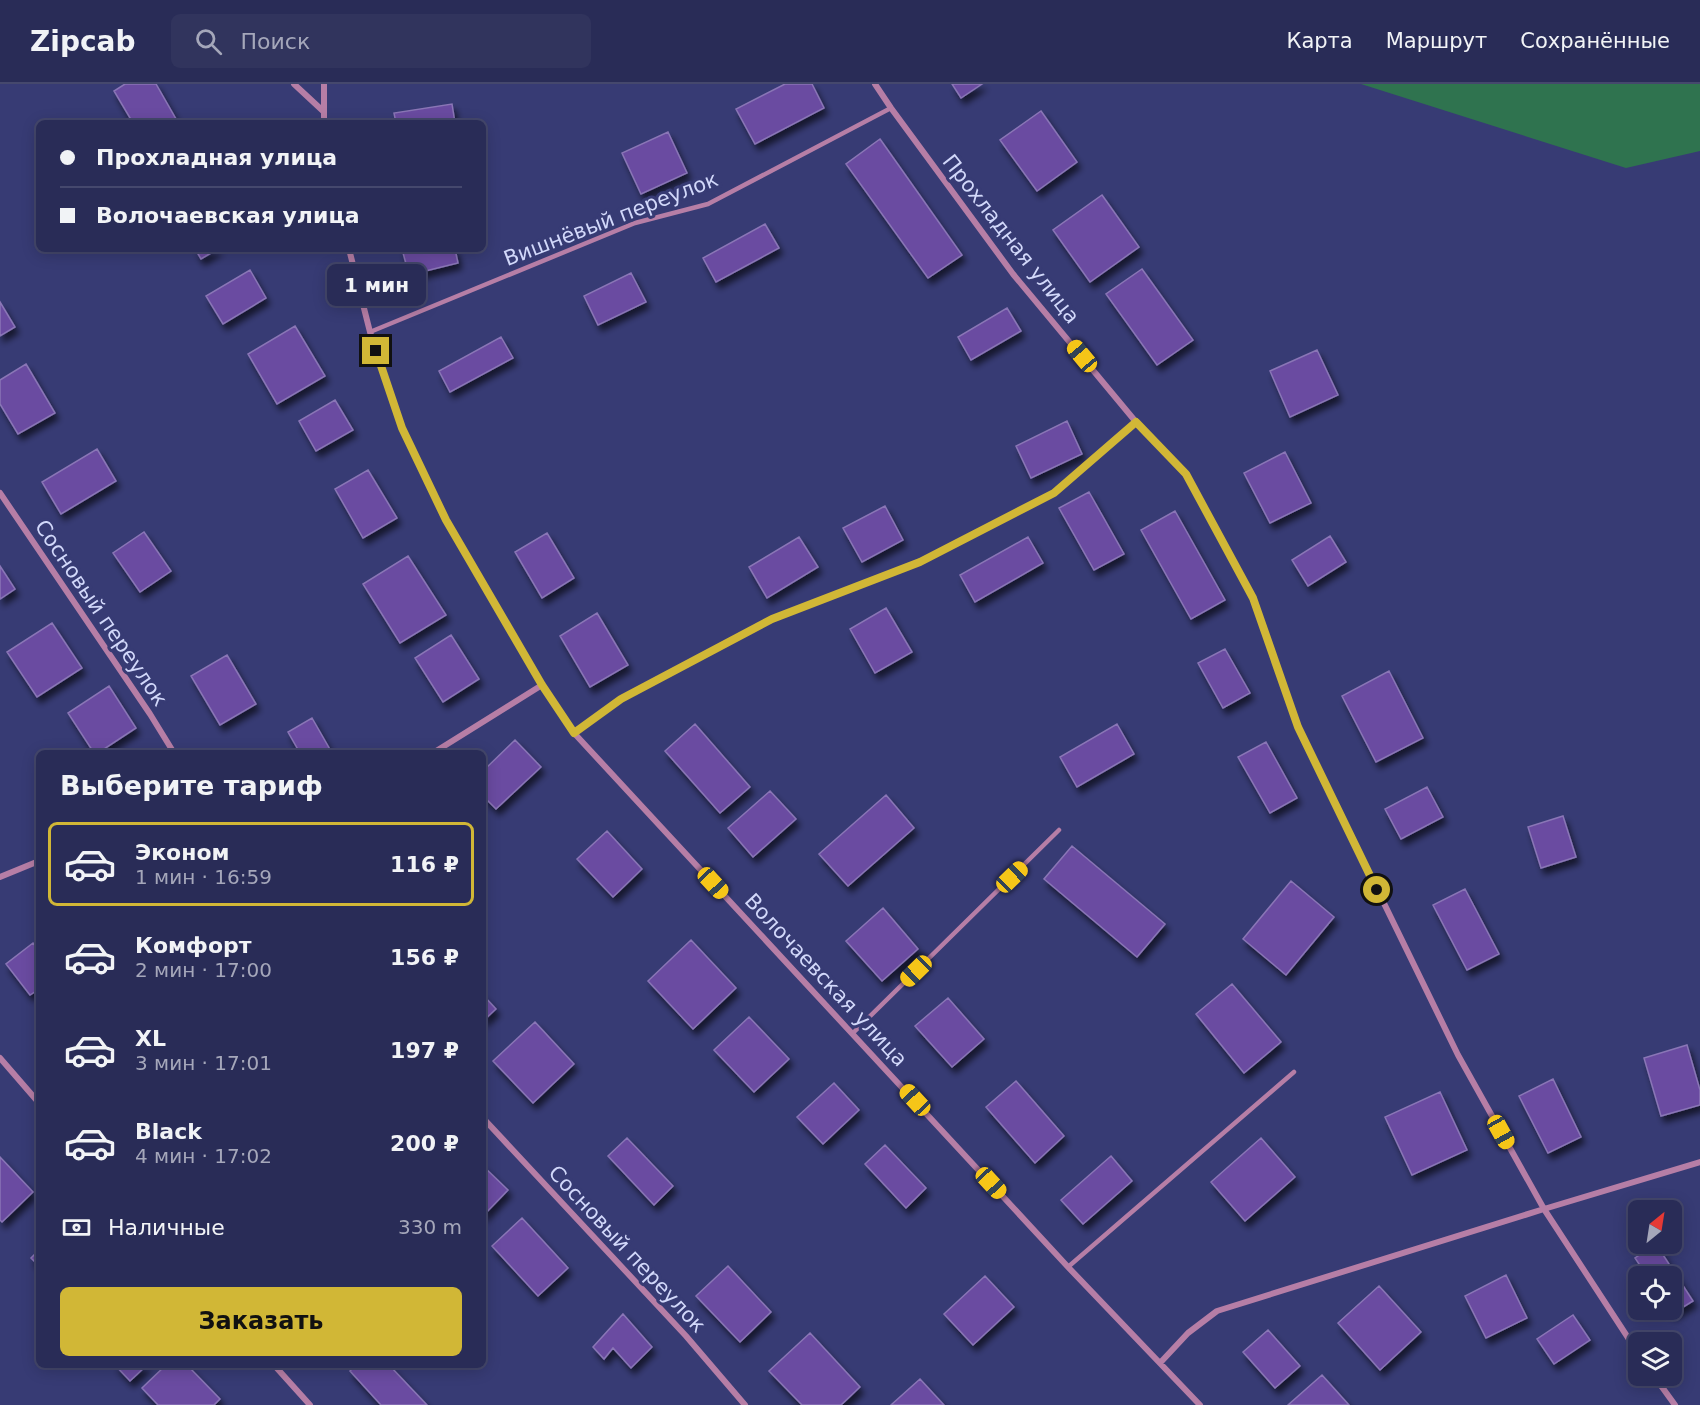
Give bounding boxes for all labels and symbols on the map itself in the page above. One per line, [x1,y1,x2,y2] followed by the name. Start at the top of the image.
[938,150,1084,328] street label: Прохладная улица
[501,167,721,271] street label: Вишнёвый переулок
[326,264,425,306] callout: 1 мин
[1064,336,1100,376] car
[362,337,389,364] route end
[30,515,172,711] street label: Сосновый переулок
[993,858,1031,896] car
[694,864,732,902] car
[1363,876,1390,903] route start
[740,889,912,1071] street label: Волочаевская улица
[897,952,935,990] car
[896,1081,934,1119] car
[1484,1112,1518,1152] car
[543,1161,711,1337] street label: Сосновый переулок
[972,1164,1010,1202] car
[1628,1200,1682,1254] north arrow

